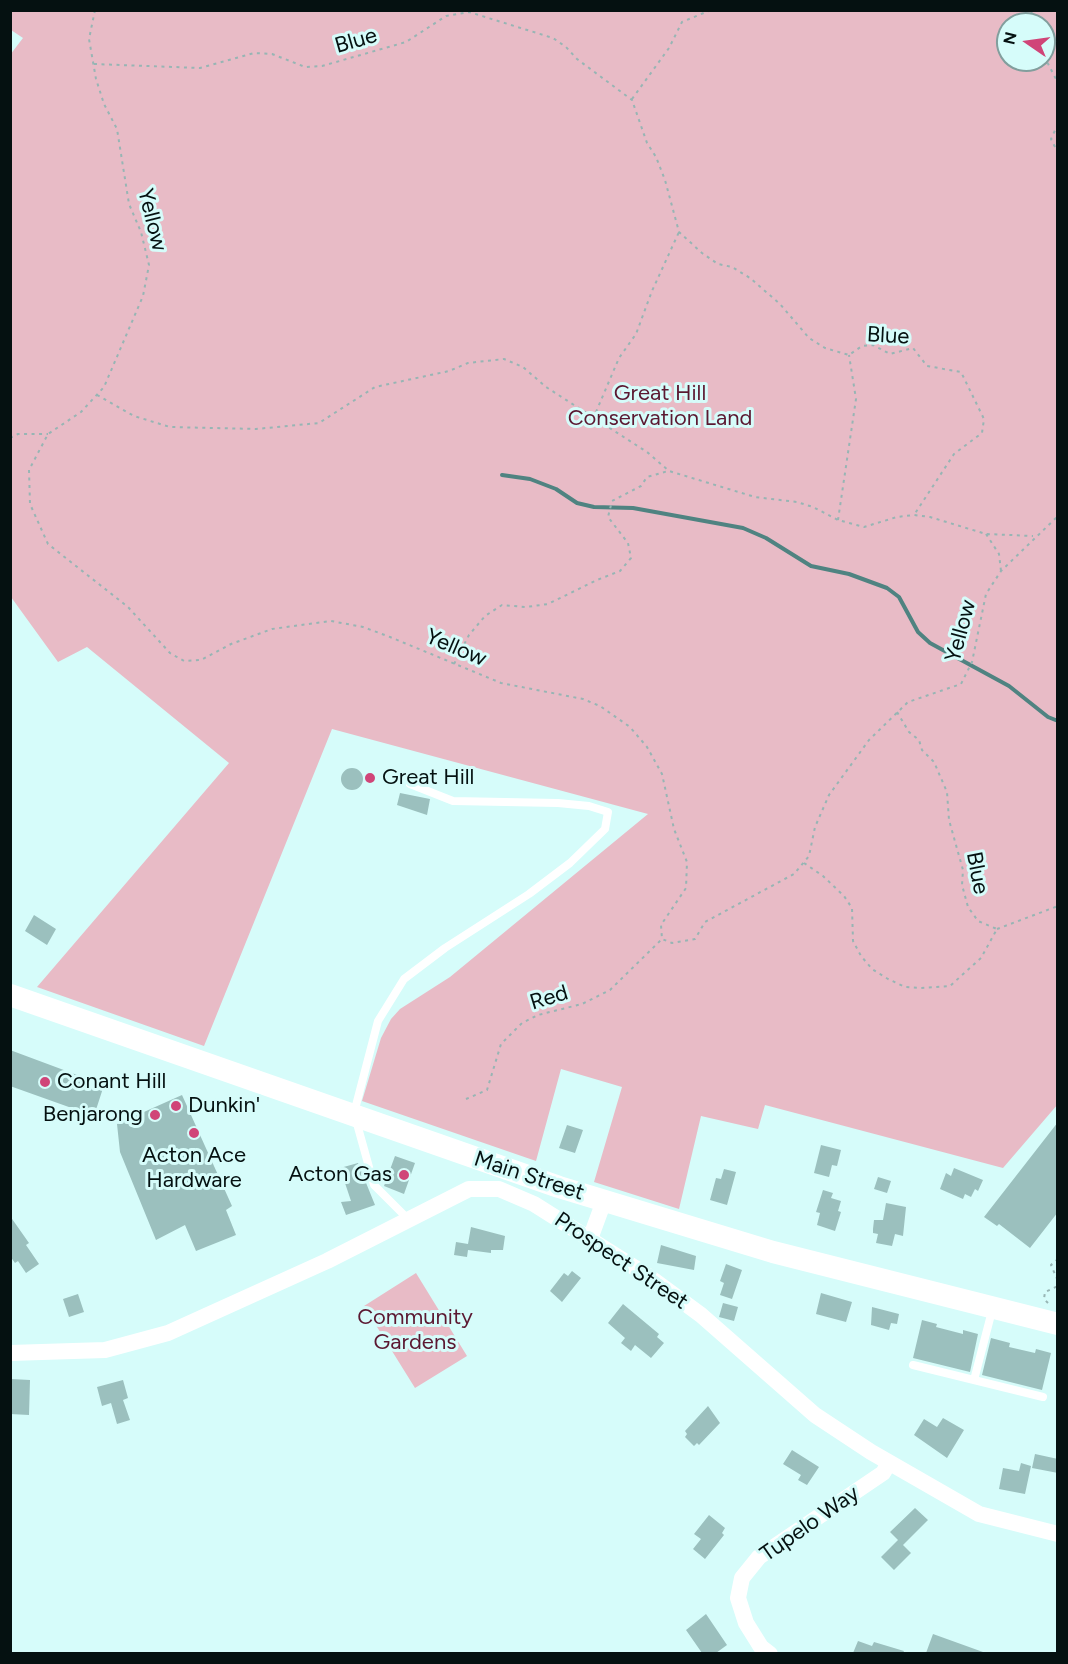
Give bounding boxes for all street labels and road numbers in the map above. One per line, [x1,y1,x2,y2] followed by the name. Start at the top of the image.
[332,22,380,60] street label: Blue
[132,186,172,254] street label: Yellow
[866,322,910,350] street label: Blue
[940,597,982,665] street label: Yellow
[422,623,490,673] street label: Yellow
[960,850,994,896] street label: Blue
[527,980,571,1016] street label: Red
[471,1146,587,1206] street label: Main Street
[549,1207,693,1315] street label: Prospect Street
[756,1480,864,1568] street label: Tupelo Way

